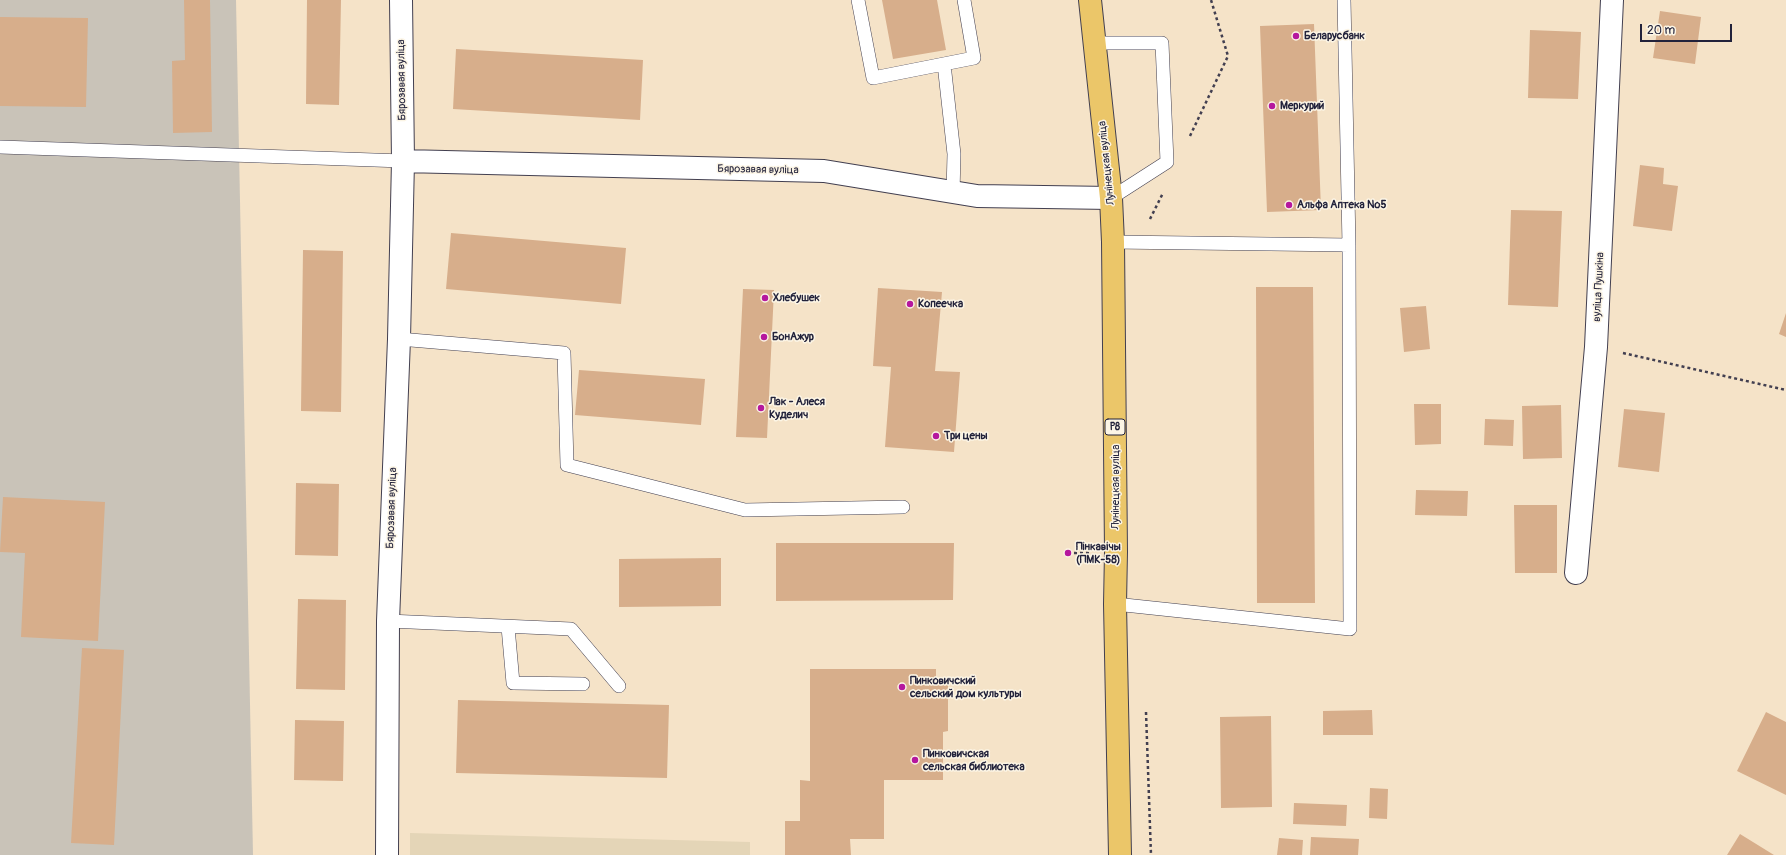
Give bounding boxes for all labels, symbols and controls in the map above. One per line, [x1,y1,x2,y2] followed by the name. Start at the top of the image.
[1642,16,1734,42] scale bar
[1647,23,1675,38] text: 20 m
[1304,29,1365,43] place label: Беларусбанк
[1291,31,1301,41] marker: Беларусбанк
[395,39,409,121] street label: Бярозавая вуліца
[1280,99,1324,113] place label: Меркурий
[1267,101,1277,111] marker: Меркурий
[1096,120,1118,206] street label: Лунінецкая вуліца
[717,163,799,177] street label: Бярозавая вуліца
[1297,198,1386,212] place label: Альфа Аптека №5
[1284,200,1294,210] marker: Альфа Аптека №5
[1591,252,1607,322] street label: вуліца Пушкіна
[773,291,820,305] place label: Хлебушек
[760,293,770,303] marker: Хлебушек
[918,297,963,311] place label: Копеечка
[905,299,915,309] marker: Копеечка
[772,330,814,344] place label: БонАжур
[759,332,769,342] marker: БонАжур
[769,395,825,421] place label: Лак - Алеся Куделич
[756,403,766,413] marker: Лак - Алеся Куделич
[1105,419,1125,435] road number: Р8
[944,429,987,443] place label: Три цены
[931,431,941,441] marker: Три цены
[1109,445,1123,529] street label: Лунінецкая вуліца
[384,467,400,549] street label: Бярозавая вуліца
[1076,540,1121,566] place label: Пінкавічы (ПМК-58)
[1063,548,1073,558] marker: Пінкавічы (ПМК-58)
[910,674,1022,700] place label: Пинковичский сельский дом культуры
[897,682,907,692] marker: Пинковичский сельский дом культуры
[923,747,1025,773] place label: Пинковичская сельская библиотека
[910,755,920,765] marker: Пинковичская сельская библиотека

